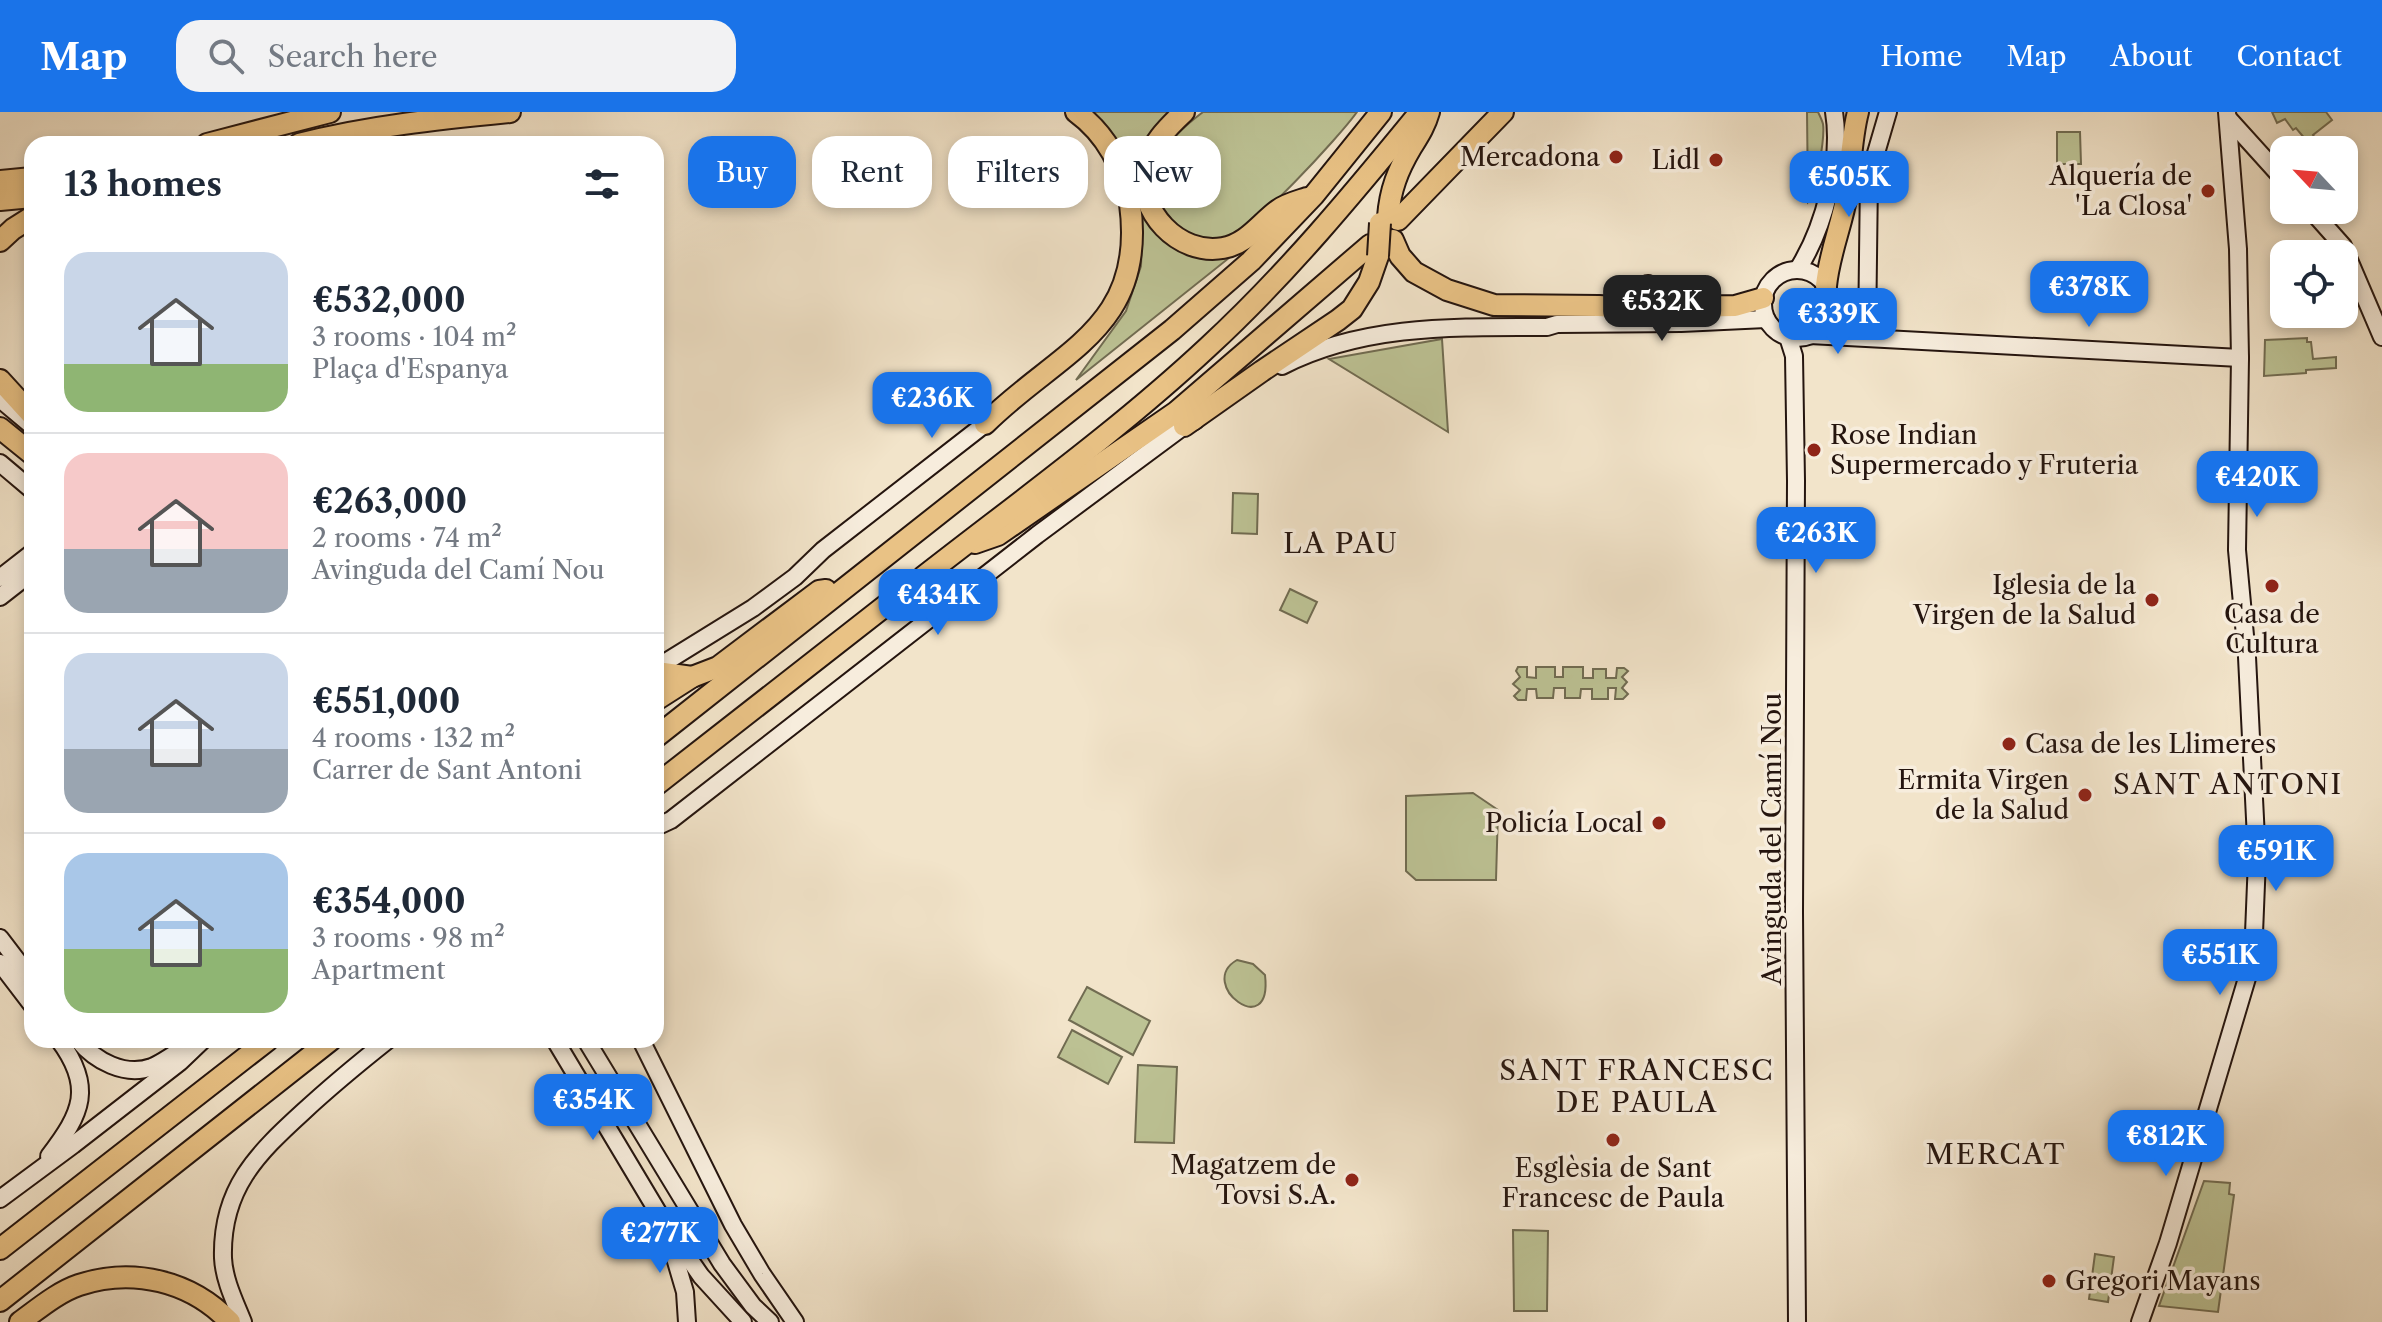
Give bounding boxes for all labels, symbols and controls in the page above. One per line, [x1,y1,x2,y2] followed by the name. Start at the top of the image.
[176,20,736,92] search box
[40,33,128,80] text: Map
[204,34,248,78] icon: search
[268,38,438,75] text: Search here
[1880,39,1962,73] text: Home
[2006,39,2066,73] text: Map
[2110,39,2192,73] text: About
[2236,39,2342,73] text: Contact
[688,136,796,208] chip: Buy
[812,136,932,208] chip: Rent
[948,136,1088,208] chip: Filters
[1104,136,1221,208] chip: New
[2270,136,2358,224] north arrow
[2270,136,2358,328] map controls
[1460,141,1600,173] place label: Mercadona
[1651,144,1700,176] place label: Lidl
[1607,148,1625,166] marker: Mercadona
[1707,151,1725,169] marker: Lidl
[1793,151,1905,219] pin: €505K
[2048,160,2192,222] place label: Alquería de 'La Closa'
[1808,161,1890,193] text: €505K
[580,162,624,206] icon: filters
[64,163,222,205] text: 13 homes
[2199,182,2217,200] marker: Alquería de 'La Closa'
[2270,240,2358,328] button: locate
[2033,261,2145,329] pin: €378K
[2048,271,2130,303] text: €378K
[1606,275,1718,343] pin: €532K
[312,279,466,321] text: €532,000
[128,284,224,380] icon: home
[1621,285,1703,317] text: €532K
[1782,288,1894,356] pin: €339K
[1797,298,1879,330] text: €339K
[312,321,517,353] text: 3 rooms · 104 m²
[312,353,508,385] text: Plaça d'Espanya
[876,372,988,440] pin: €236K
[891,382,973,414] text: €236K
[1830,419,2139,481] place label: Rose Indian Supermercado y Fruteria
[1805,441,1823,459] marker: Rose Indian Supermercado y Fruteria
[2201,451,2313,519] pin: €420K
[2215,461,2299,493] text: €420K
[312,480,467,522] text: €263,000
[128,485,224,581] icon: home
[1760,507,1872,575] pin: €263K
[1775,517,1857,549] text: €263K
[312,522,502,554] text: 2 rooms · 74 m²
[1283,526,1399,560] district label: LA PAU
[312,554,604,586] text: Avinguda del Camí Nou
[882,569,994,637] pin: €434K
[1912,569,2136,631] place label: Iglesia de la Virgen de la Salud
[2263,577,2281,595] marker: Casa de Cultura
[897,579,979,611] text: €434K
[2143,591,2161,609] marker: Iglesia de la Virgen de la Salud
[2224,598,2320,660] place label: Casa de Cultura
[312,680,460,722] text: €551,000
[128,685,224,781] icon: home
[1756,693,1788,986] street label: Avinguda del Camí Nou
[312,722,515,754] text: 4 rooms · 132 m²
[2025,728,2276,760] place label: Casa de les Llimeres
[2000,735,2018,753] marker: Casa de les Llimeres
[312,754,582,786] text: Carrer de Sant Antoni
[1898,764,2069,826] place label: Ermita Virgen de la Salud
[2113,767,2343,801] district label: SANT ANTONI
[2076,786,2094,804] marker: Ermita Virgen de la Salud
[1485,807,1643,839] place label: Policía Local
[1650,814,1668,832] marker: Policía Local
[2220,825,2332,893] pin: €591K
[2237,835,2315,867] text: €591K
[312,880,466,922] text: €354,000
[128,885,224,981] icon: home
[312,922,505,954] text: 3 rooms · 98 m²
[2164,929,2276,997] pin: €551K
[2181,939,2259,971] text: €551K
[312,954,445,986] text: Apartment
[1499,1053,1775,1119] district label: SANT FRANCESC DE PAULA
[537,1074,649,1142] pin: €354K
[552,1084,634,1116] text: €354K
[2110,1110,2222,1178] pin: €812K
[2126,1120,2206,1152] text: €812K
[1604,1131,1622,1149] marker: Esglèsia de Sant Francesc de Paula
[1926,1137,2066,1171] district label: MERCAT
[1170,1149,1336,1211] place label: Magatzem de Tovsi S.A.
[1501,1152,1725,1214] place label: Esglèsia de Sant Francesc de Paula
[1343,1171,1361,1189] marker: Magatzem de Tovsi S.A.
[604,1207,716,1275] pin: €277K
[620,1217,700,1249] text: €277K
[2065,1265,2261,1297] place label: Gregori Mayans
[2040,1272,2058,1290] marker: Gregori Mayans

